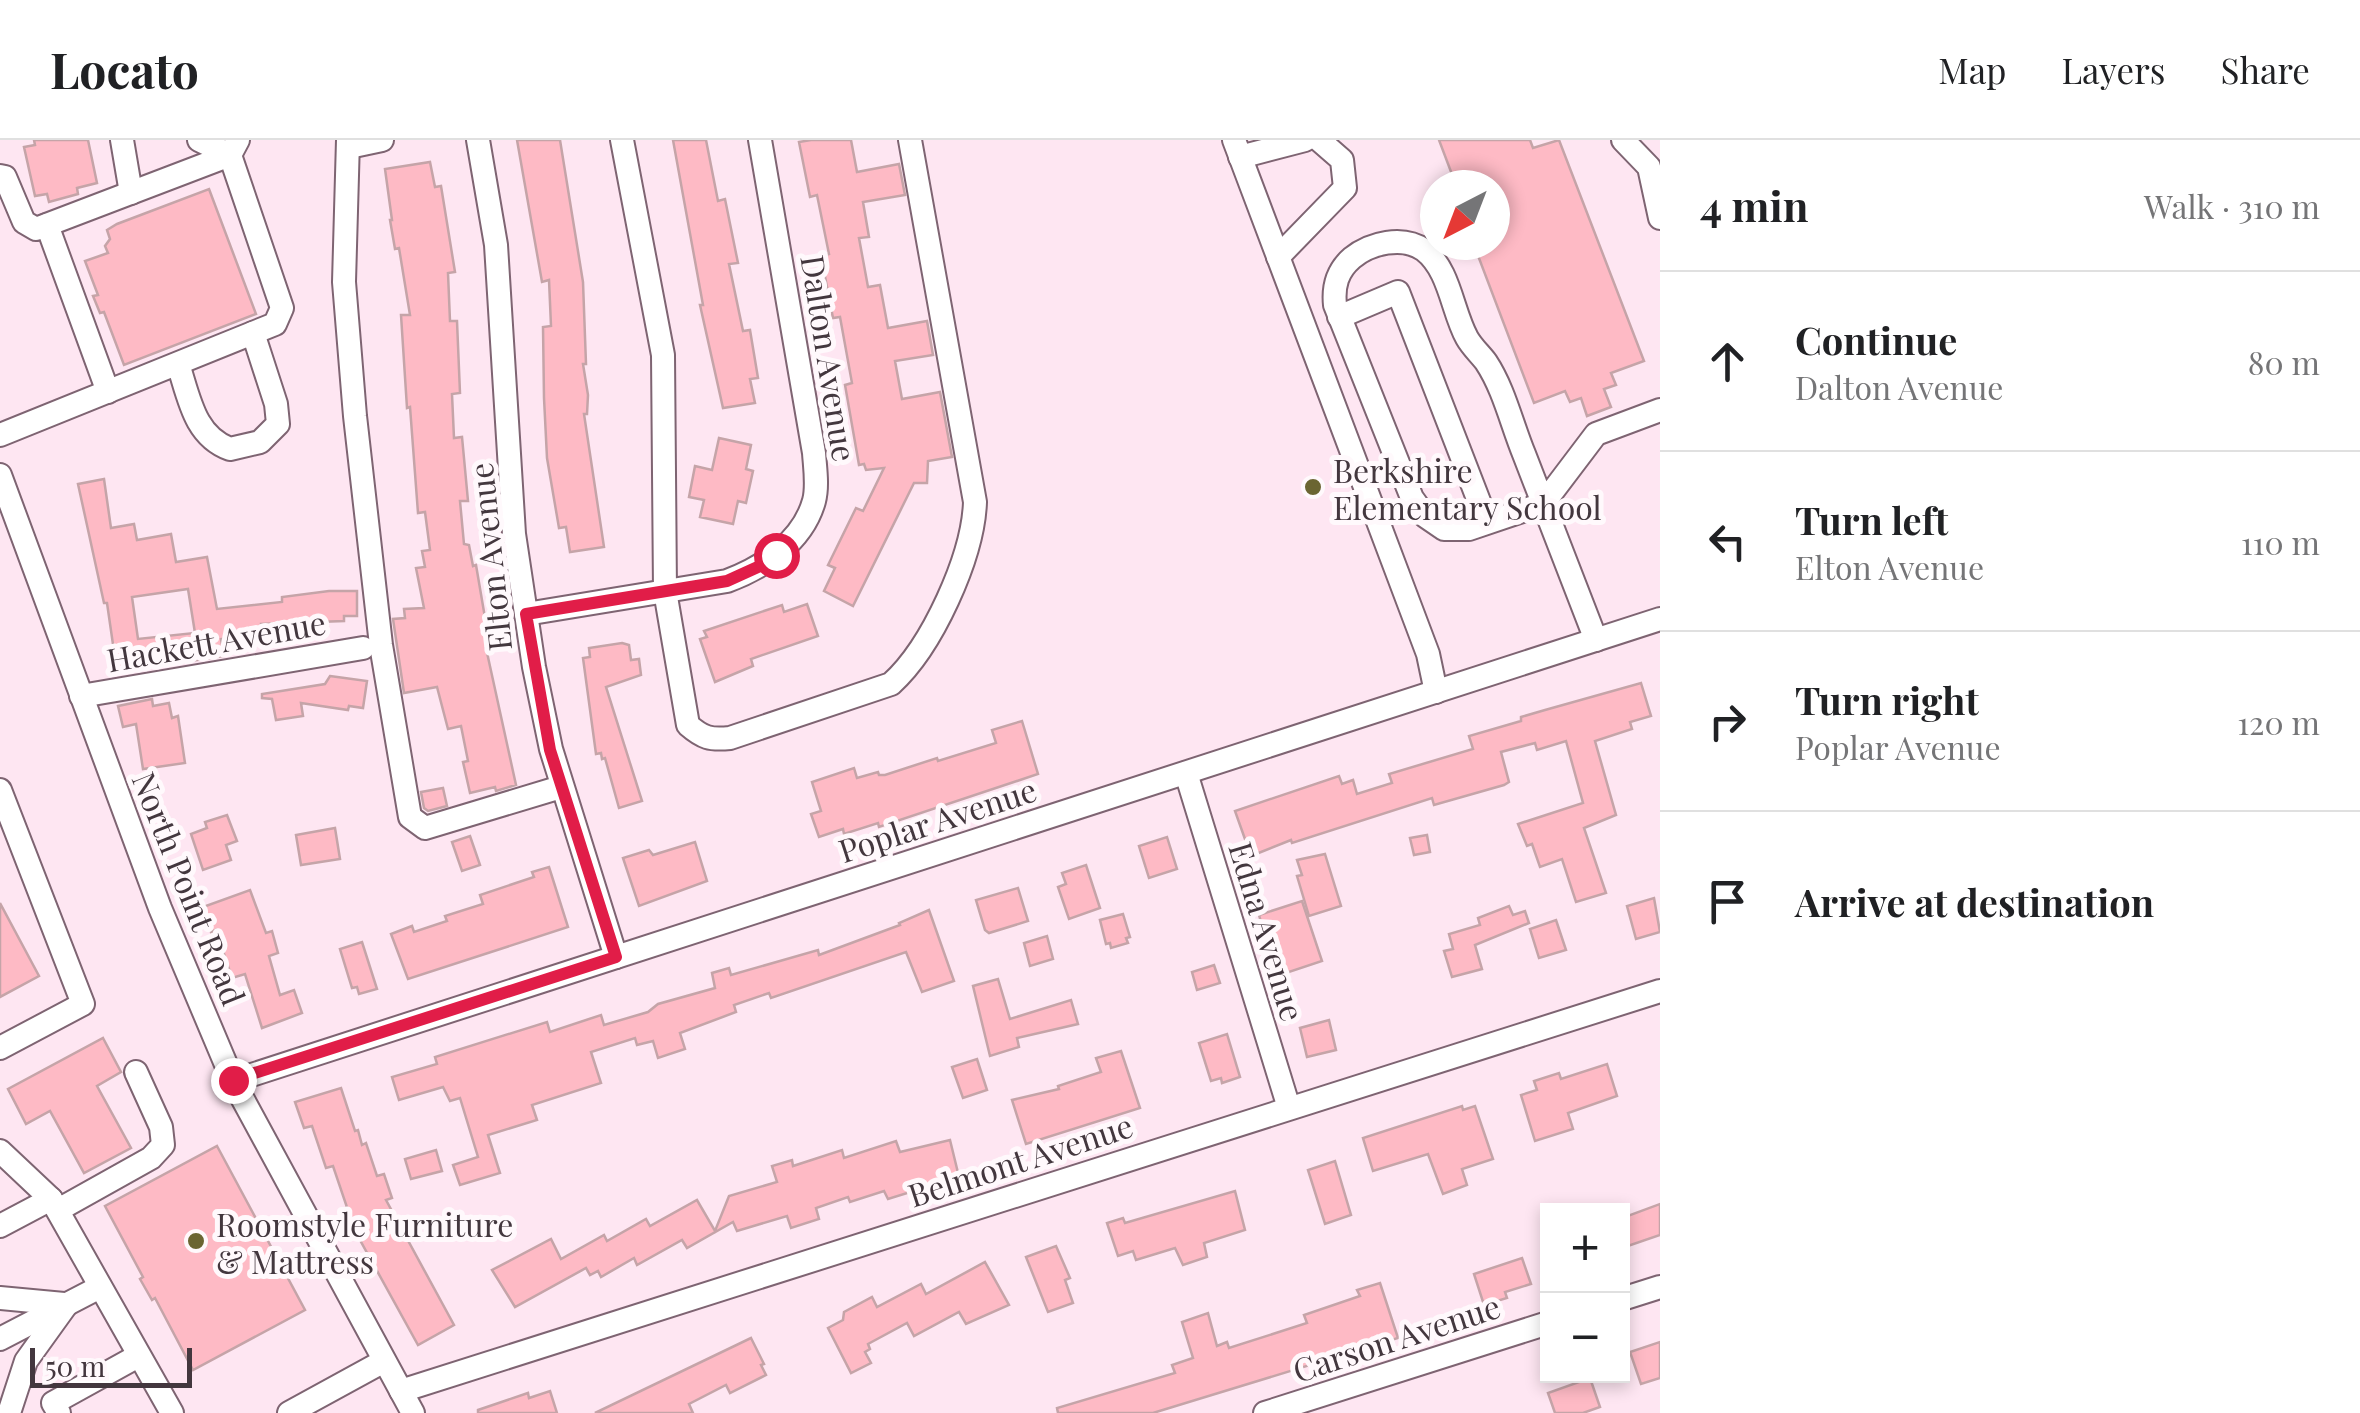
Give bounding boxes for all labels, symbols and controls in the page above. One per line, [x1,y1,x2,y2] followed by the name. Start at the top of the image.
[50,37,199,101] text: Locato
[1938,46,2006,93] text: Map
[2061,46,2166,93] text: Layers
[2221,46,2310,93] text: Share
[1420,170,1510,260] north arrow
[1700,177,1809,233] text: 4 min
[2144,184,2320,227] text: Walk · 310 m
[792,252,868,464] street label: Dalton Avenue
[1795,314,1957,365] text: Continue
[1700,334,1755,389] icon: ahead
[2248,340,2320,383] text: 80 m
[1795,365,2004,408] text: Dalton Avenue
[1333,448,1602,528] place label: Berkshire Elementary School
[458,461,520,653] street label: Elton Avenue
[1302,476,1324,498] marker: Berkshire Elementary School
[1795,494,1948,545] text: Turn left
[1700,514,1755,569] icon: left
[2241,520,2320,563] text: 110 m
[754,533,800,579] route start
[1795,545,1984,588] text: Elton Avenue
[103,600,329,680] street label: Hackett Avenue
[1795,674,1979,725] text: Turn right
[1700,694,1755,749] icon: right
[2237,700,2320,743] text: 120 m
[1795,725,2001,768] text: Poplar Avenue
[124,765,256,1011] street label: North Point Road
[833,767,1041,871] street label: Poplar Avenue
[1220,836,1316,1026] street label: Edna Avenue
[1700,874,1755,929] icon: arrive
[1795,876,2154,927] text: Arrive at destination
[211,1058,257,1104] route end
[902,1102,1138,1216] street label: Belmont Avenue
[216,1202,513,1282] place label: Roomstyle Furniture & Mattress
[1540,1203,1630,1383] map controls
[1540,1203,1630,1293] button: +
[185,1230,207,1252] marker: Roomstyle Furniture & Mattress
[1287,1283,1505,1391] street label: Carson Avenue
[1540,1293,1630,1383] button: −
[30,1343,192,1388] scale bar
[45,1347,105,1384] text: 50 m

